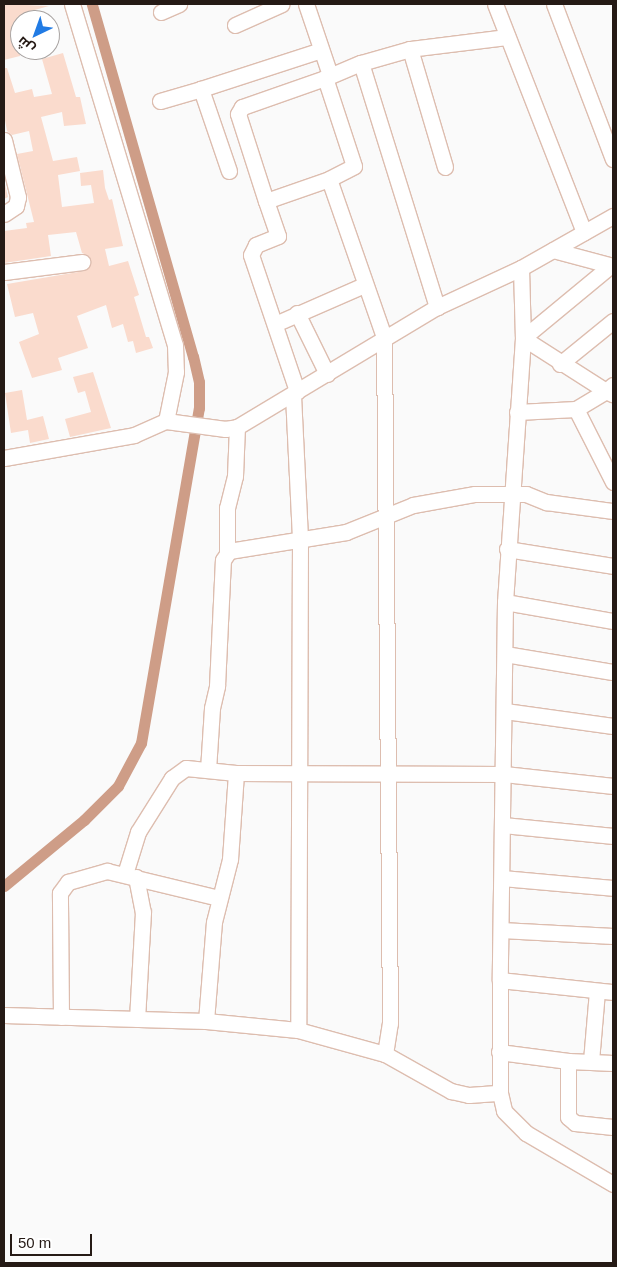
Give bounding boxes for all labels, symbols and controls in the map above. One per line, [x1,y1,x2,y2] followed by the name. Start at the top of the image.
[10,10,60,60] north arrow
[14,33,38,57] text: ش
[12,1224,95,1256] scale bar
[18,1234,51,1251] text: 50 m

